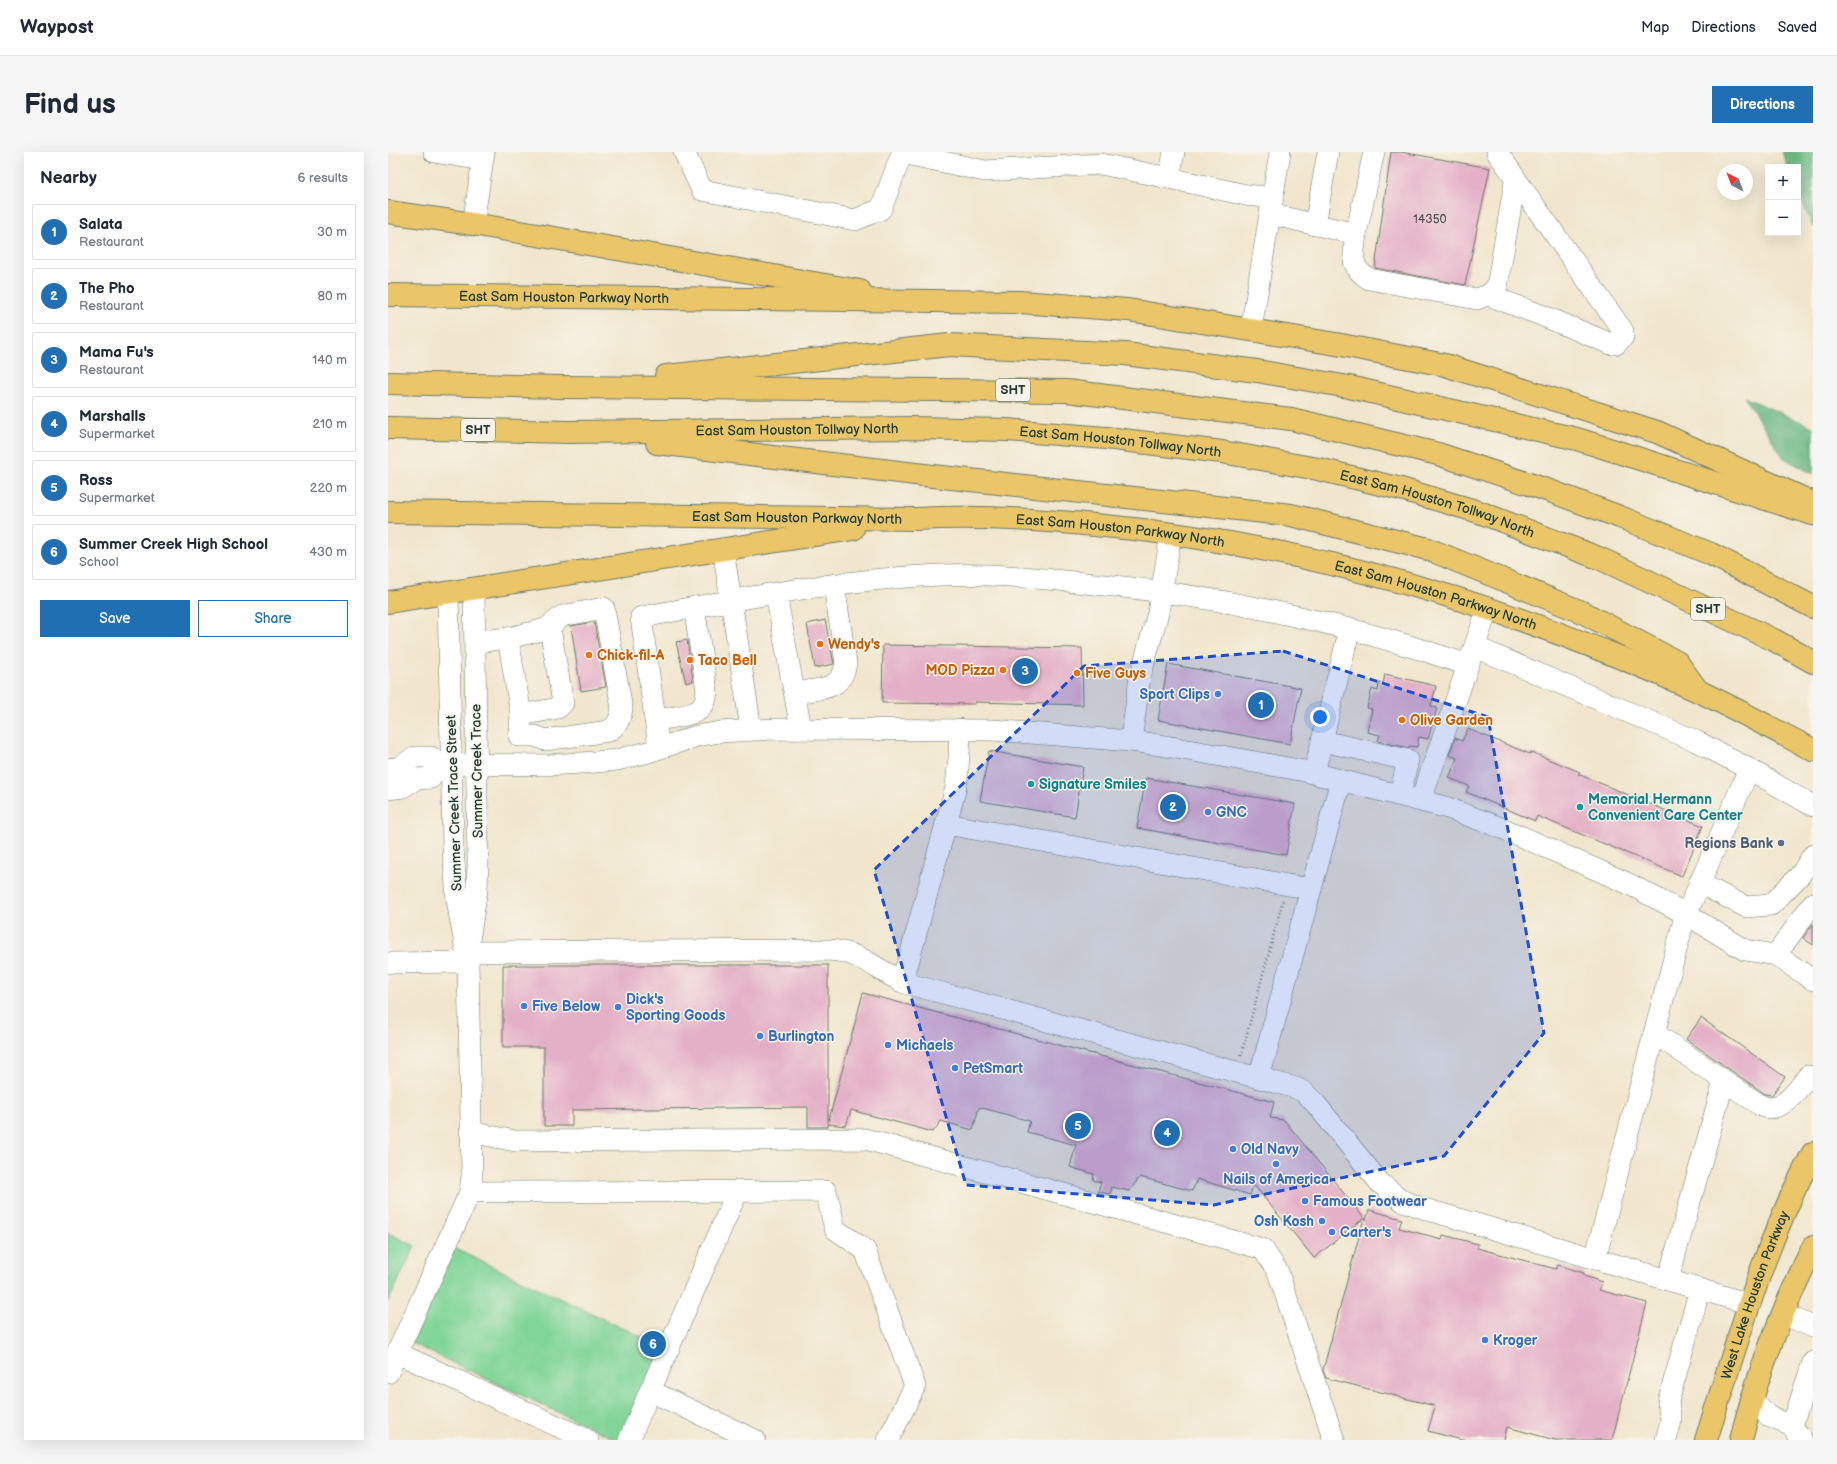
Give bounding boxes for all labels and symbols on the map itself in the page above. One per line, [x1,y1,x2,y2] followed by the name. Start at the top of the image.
[1717,164,1753,200] north arrow
[1413,212,1447,227] house number: 14350
[459,287,670,307] street label: East Sam Houston Parkway North
[996,379,1030,401] road number: SHT
[461,419,495,441] road number: SHT
[695,420,899,439] street label: East Sam Houston Tollway North
[1019,423,1223,460] street label: East Sam Houston Tollway North
[1338,466,1537,541] street label: East Sam Houston Tollway North
[692,508,902,527] street label: East Sam Houston Parkway North
[1015,511,1226,551] street label: East Sam Houston Parkway North
[1333,557,1539,633] street label: East Sam Houston Parkway North
[1691,598,1725,620] road number: SHT
[828,636,880,653] place label: Wendy's
[815,639,825,649] marker: Wendy's
[597,647,665,664] place label: Chick-fil-A
[584,650,594,660] marker: Chick-fil-A
[698,652,757,669] place label: Taco Bell
[685,655,695,665] marker: Taco Bell
[1012,656,1038,686] pin: 3
[926,662,995,679] place label: MOD Pizza
[998,665,1008,675] marker: MOD Pizza
[1085,665,1146,682] place label: Five Guys
[1072,668,1082,678] marker: Five Guys
[1139,686,1210,703] place label: Sport Clips
[1213,689,1223,699] marker: Sport Clips
[1248,690,1274,720] pin: 1
[467,704,487,838] street label: Summer Creek Trace
[1310,707,1330,727] your location
[1410,712,1493,729] place label: Olive Garden
[442,714,466,891] street label: Summer Creek Trace Street
[1397,715,1407,725] marker: Olive Garden
[1039,776,1147,793] place label: Signature Smiles
[1026,779,1036,789] marker: Signature Smiles
[1588,791,1743,824] place label: Memorial Hermann Convenient Care Center
[1160,792,1186,822] pin: 2
[1575,802,1585,812] marker: Memorial Hermann Convenient Care Center
[1216,804,1247,821] place label: GNC
[1203,807,1213,817] marker: GNC
[1684,835,1774,852] place label: Regions Bank
[1776,838,1786,848] marker: Regions Bank
[626,991,725,1024] place label: Dick's Sporting Goods
[532,998,601,1015] place label: Five Below
[519,1001,529,1011] marker: Five Below
[613,1002,623,1012] marker: Dick's Sporting Goods
[768,1028,834,1045] place label: Burlington
[755,1031,765,1041] marker: Burlington
[896,1037,953,1054] place label: Michaels
[883,1040,893,1050] marker: Michaels
[963,1060,1023,1077] place label: PetSmart
[950,1063,960,1073] marker: PetSmart
[1065,1111,1091,1141] pin: 5
[1154,1118,1180,1148] pin: 4
[1241,1141,1299,1158] place label: Old Navy
[1228,1144,1238,1154] marker: Old Navy
[1271,1159,1281,1169] marker: Nails of America
[1223,1171,1329,1188] place label: Nails of America
[1313,1193,1427,1210] place label: Famous Footwear
[1300,1196,1310,1206] marker: Famous Footwear
[1717,1207,1793,1381] street label: West Lake Houston Parkway
[1254,1213,1314,1230] place label: Osh Kosh
[1317,1216,1327,1226] marker: Osh Kosh
[1340,1224,1391,1241] place label: Carter's
[1327,1227,1337,1237] marker: Carter's
[640,1329,666,1359] pin: 6
[1493,1332,1538,1349] place label: Kroger
[1480,1335,1490,1345] marker: Kroger

